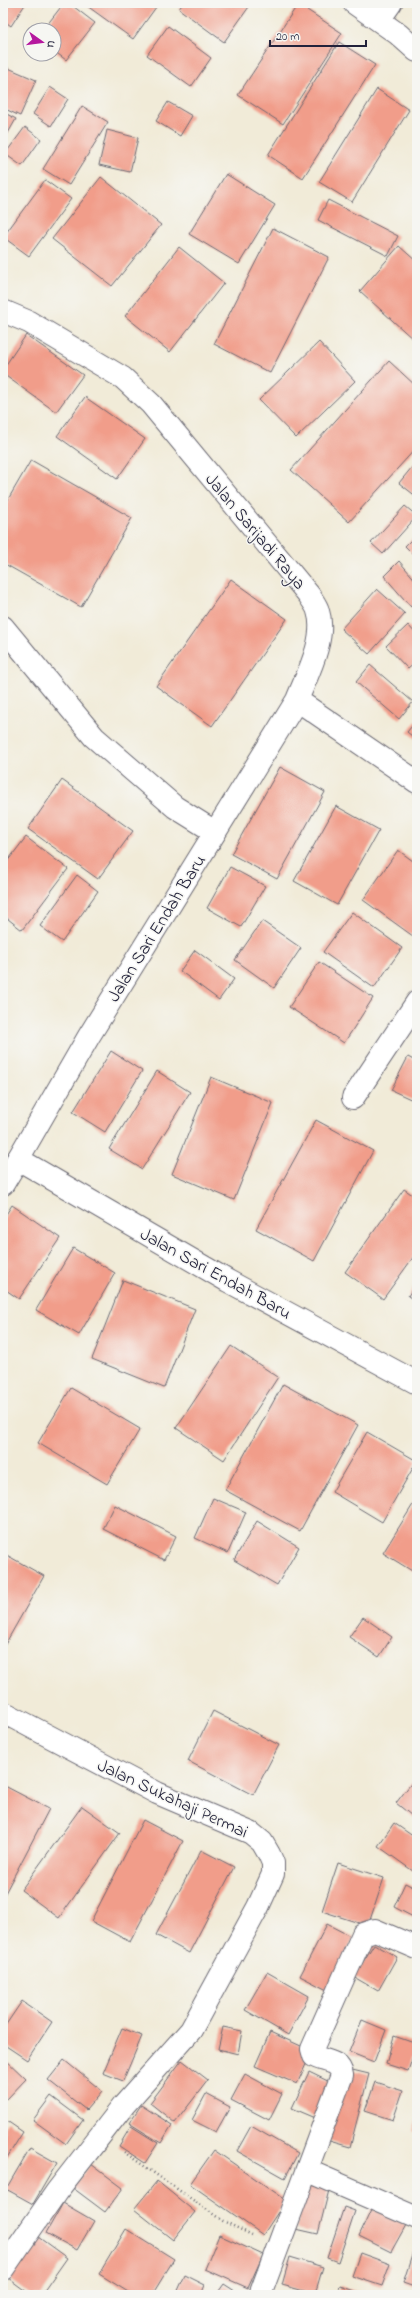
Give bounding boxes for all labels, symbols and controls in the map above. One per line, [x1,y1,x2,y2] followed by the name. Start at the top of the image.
[22,22,62,62] north arrow
[270,22,366,48] scale bar
[276,28,299,46] text: 20 m
[42,39,59,50] text: U
[198,468,311,596] street label: Jalan Sarijadi Raya
[102,850,214,1008] street label: Jalan Sari Endah Baru
[135,1222,295,1327] street label: Jalan Sari Endah Baru
[93,1753,252,1846] street label: Jalan Sukahaji Permai

